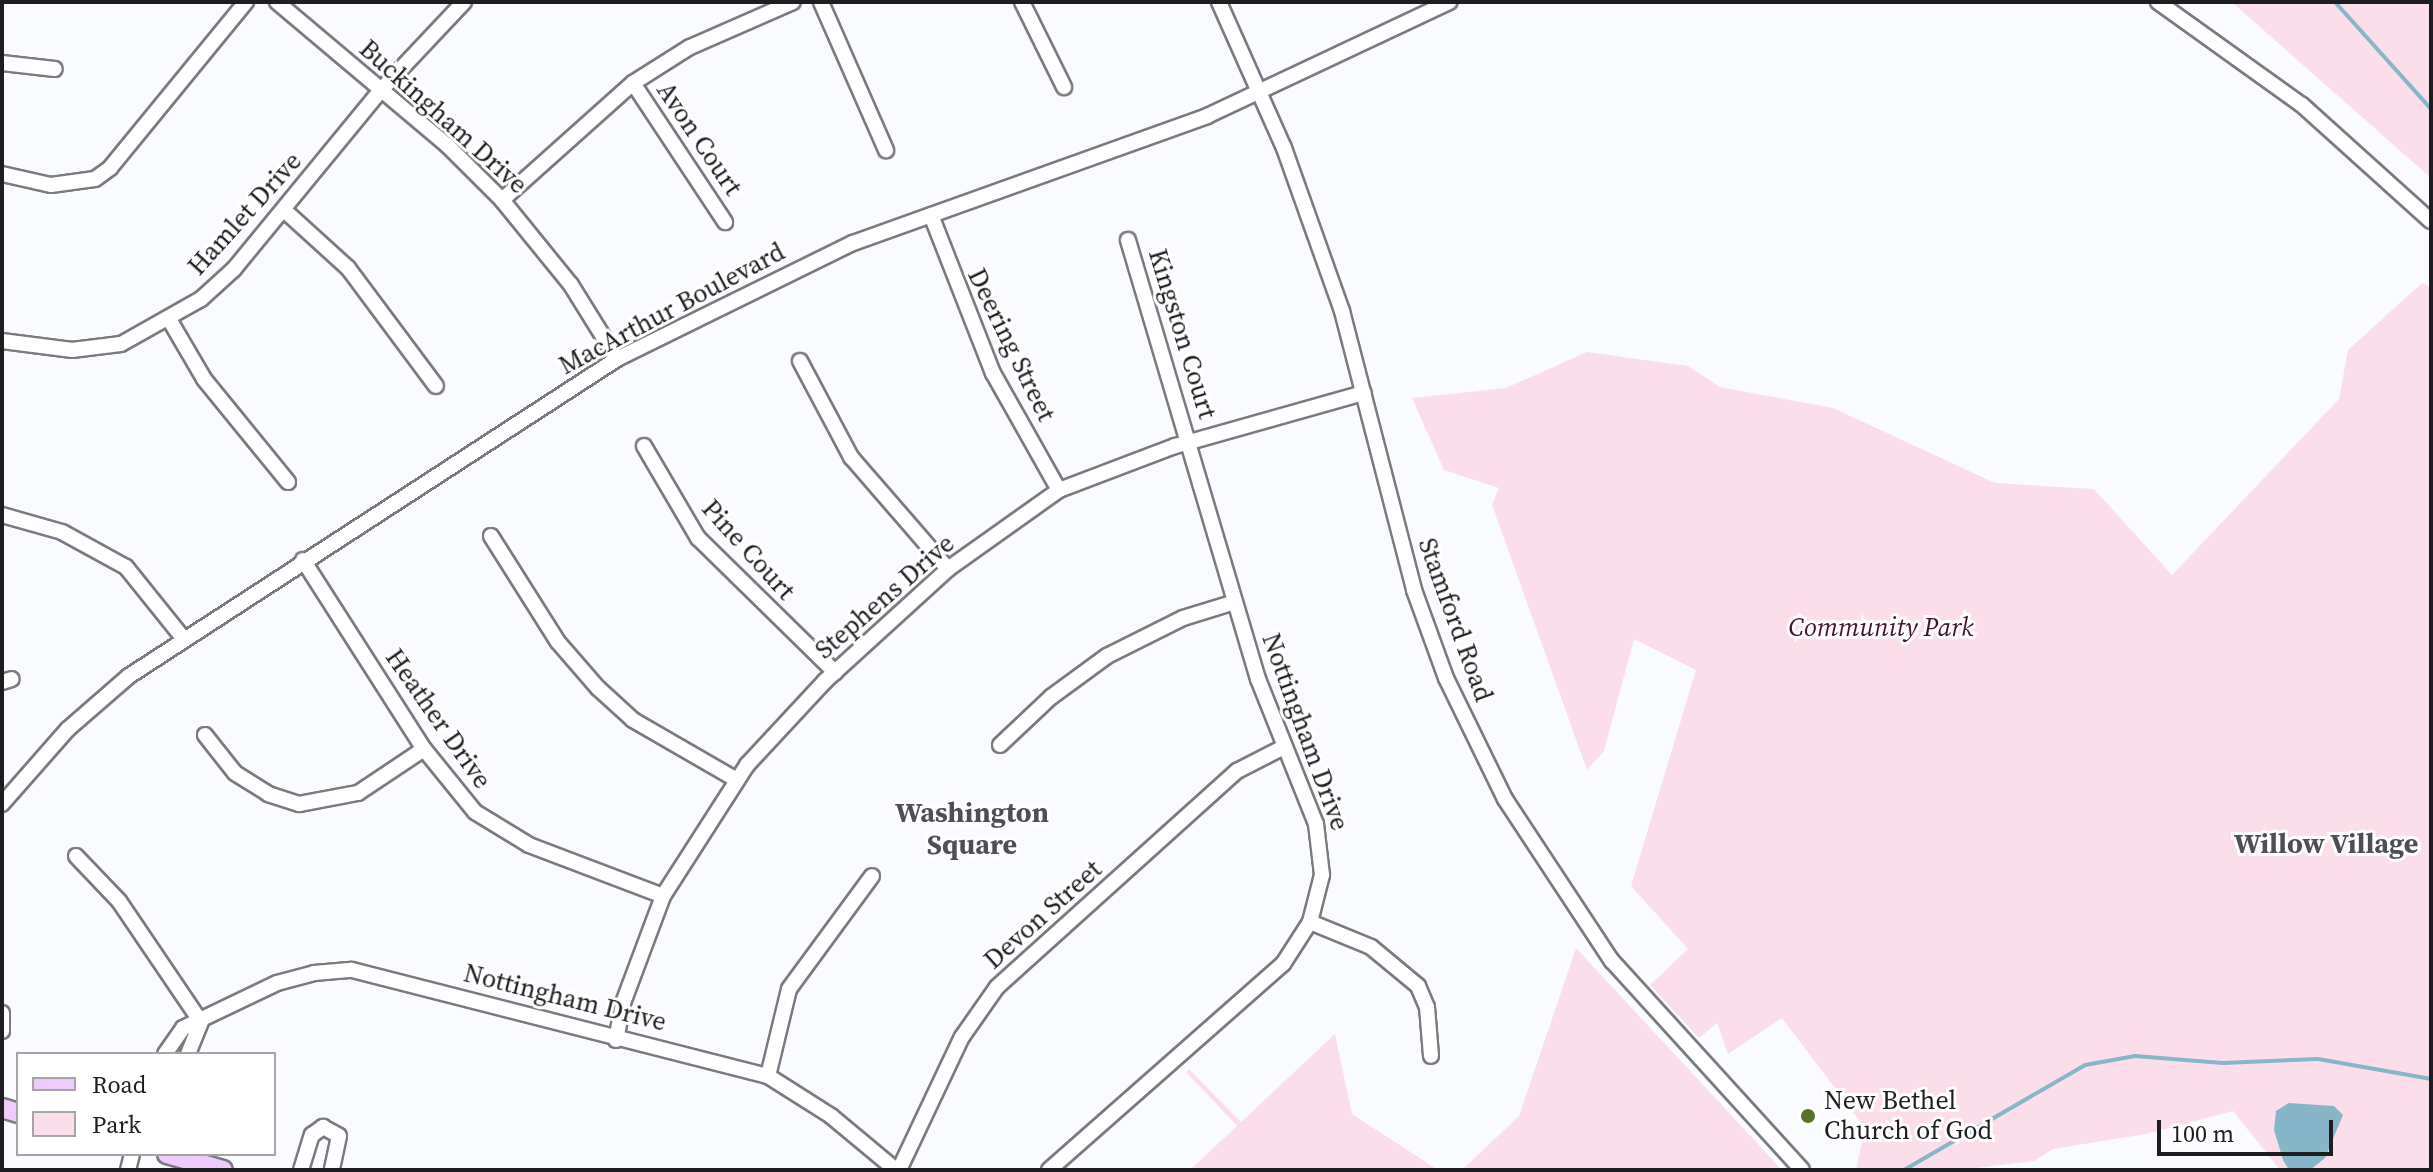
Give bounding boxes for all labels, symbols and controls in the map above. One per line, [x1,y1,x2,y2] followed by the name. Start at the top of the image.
[353,33,533,201] street label: Buckingham Drive
[650,76,748,202] street label: Avon Court
[182,146,308,282] street label: Hamlet Drive
[554,236,790,382] street label: MacArthur Boulevard
[1141,245,1223,423] street label: Kingston Court
[961,263,1061,427] street label: Deering Street
[695,494,801,606] street label: Pine Court
[809,528,961,666] street label: Stephens Drive
[1411,534,1499,706] street label: Stamford Road
[1789,612,1973,644] park label: Community Park
[1255,629,1355,835] street label: Nottingham Drive
[378,643,498,795] street label: Heather Drive
[895,795,1049,861] district label: Washington Square
[2233,826,2419,860] district label: Willow Village
[978,854,1108,976] street label: Devon Street
[461,958,669,1038] street label: Nottingham Drive
[16,1052,276,1156] legend
[92,1068,146,1101] text: Road
[1824,1085,1992,1146] place label: New Bethel Church of God
[2161,1104,2337,1154] scale bar
[1799,1107,1817,1125] marker: New Bethel Church of God
[92,1108,141,1141] text: Park
[2171,1117,2234,1150] text: 100 m

